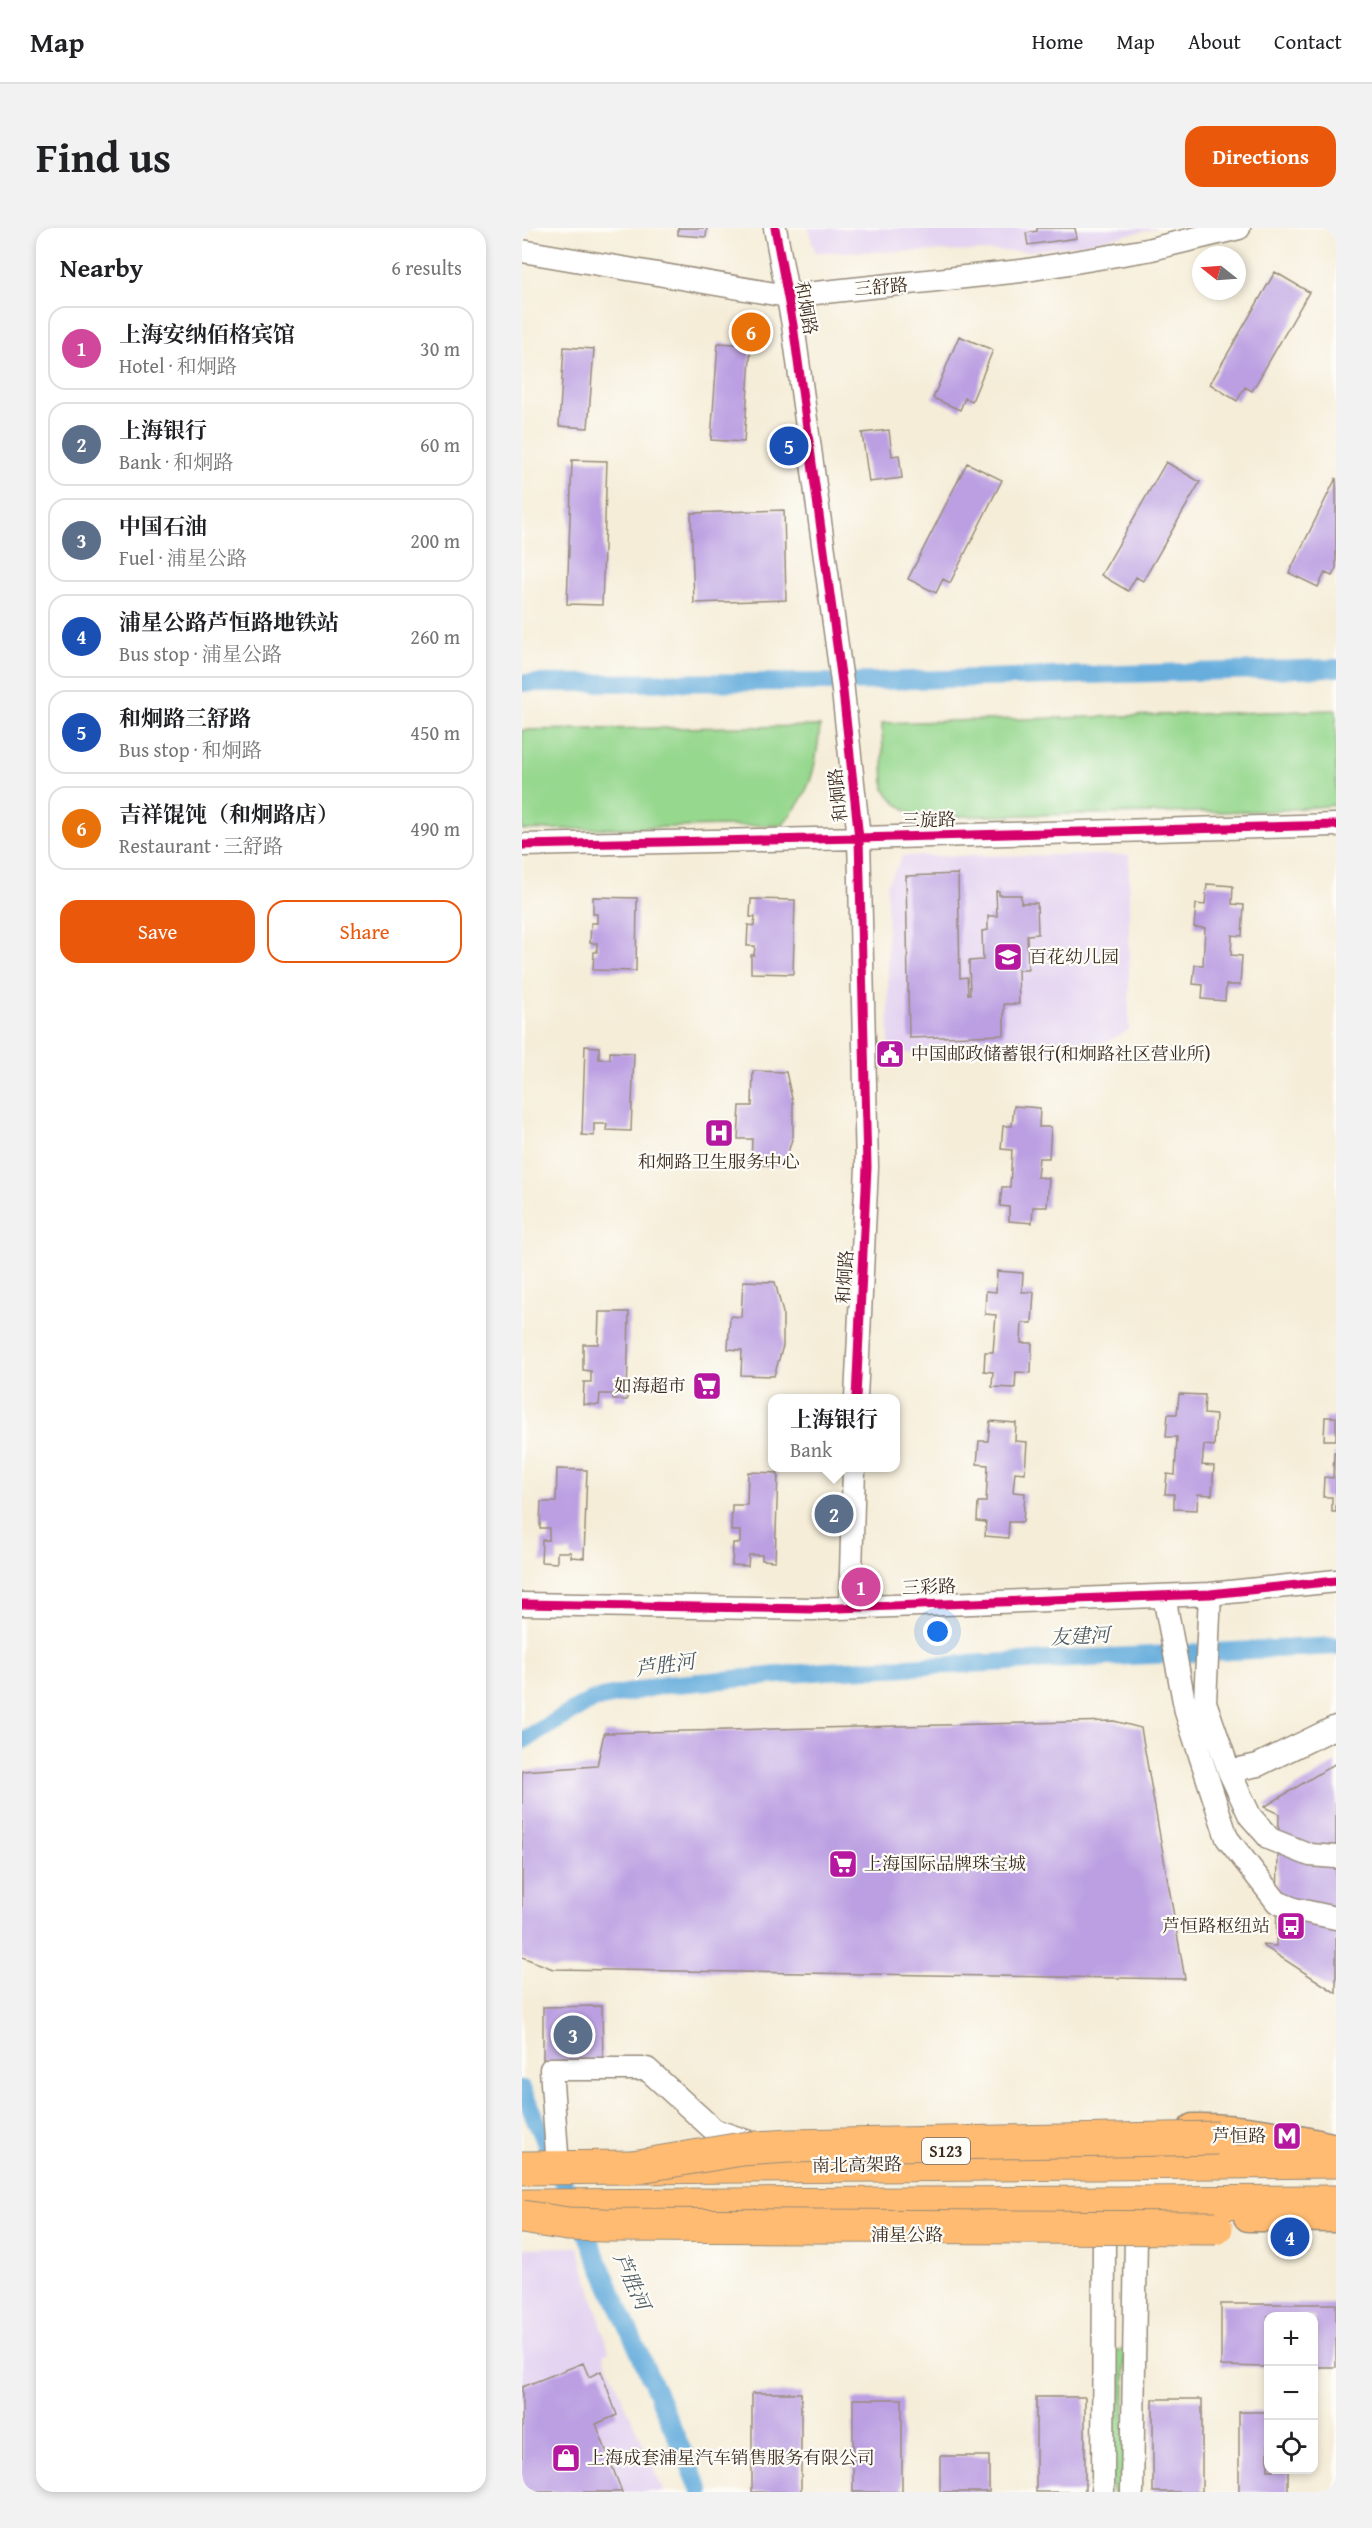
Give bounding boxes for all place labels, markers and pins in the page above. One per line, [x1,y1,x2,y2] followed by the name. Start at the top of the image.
[732,310,770,354] pin: 6
[770,424,808,468] pin: 5
[992,941,1024,973] school or university icon: 百花幼儿园
[1029,943,1119,970] place label: 百花幼儿园
[874,1038,906,1070] public building icon: 中国邮政储蓄银行(和炯路社区营业所)
[911,1040,1211,1067] place label: 中国邮政储蓄银行(和炯路社区营业所)
[703,1117,735,1149] hospital icon: 和炯路卫生服务中心
[638,1148,800,1175] place label: 和炯路卫生服务中心
[691,1370,723,1402] supermarket icon: 如海超市
[614,1372,686,1399] place label: 如海超市
[814,1492,854,1536] pin: 2
[842,1564,880,1610] pin: 1
[827,1848,859,1880] supermarket icon: 上海国际品牌珠宝城
[864,1850,1026,1877] place label: 上海国际品牌珠宝城
[1275,1910,1307,1942] bus stop icon: 芦恒路枢纽站
[1162,1912,1270,1939] place label: 芦恒路枢纽站
[554,2012,592,2058] pin: 3
[1271,2120,1303,2152] metro station icon: 芦恒路
[1212,2122,1266,2149] place label: 芦恒路
[1270,2214,1310,2260] pin: 4
[550,2442,582,2474] shop icon: 上海成套浦星汽车销售服务有限公司
[587,2444,875,2471] place label: 上海成套浦星汽车销售服务有限公司

